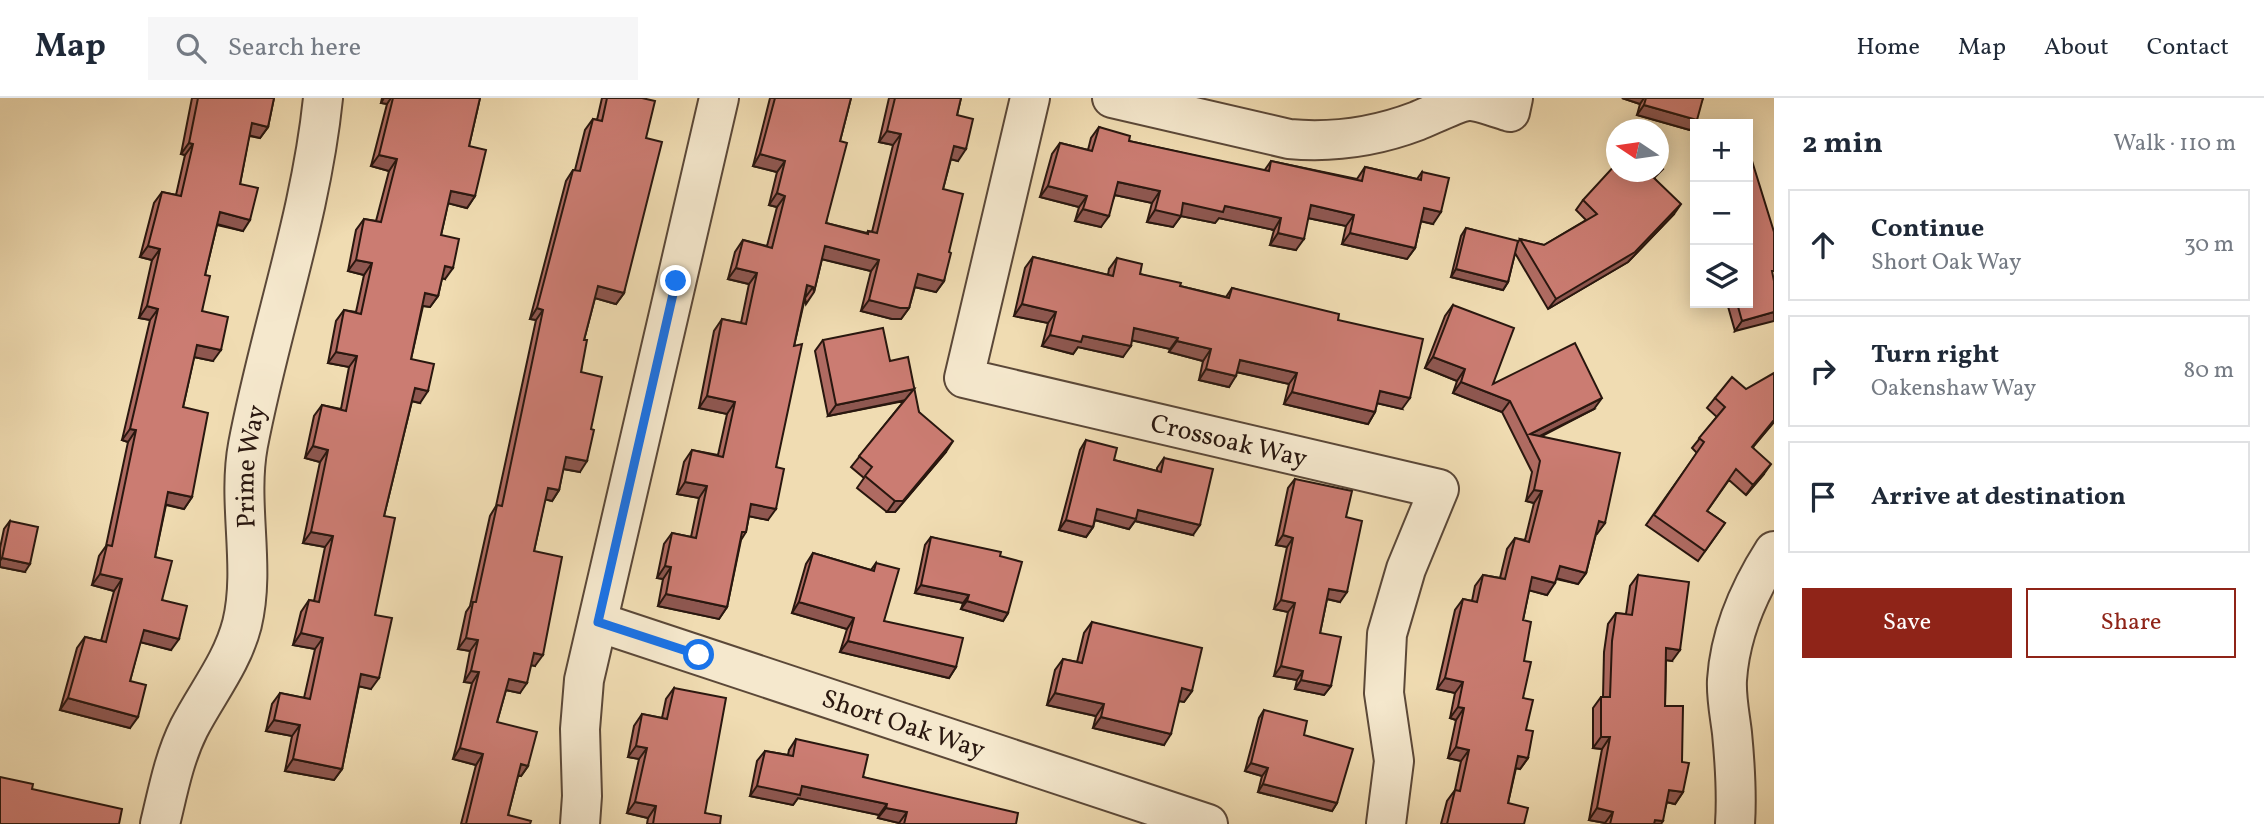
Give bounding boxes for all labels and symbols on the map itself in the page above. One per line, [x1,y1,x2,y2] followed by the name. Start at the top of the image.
[1606,119,1669,182] north arrow
[660,265,691,296] route end
[228,402,276,529] street label: Prime Way
[1147,406,1311,478] street label: Crossoak Way
[683,639,714,670] route start
[817,681,989,769] street label: Short Oak Way

